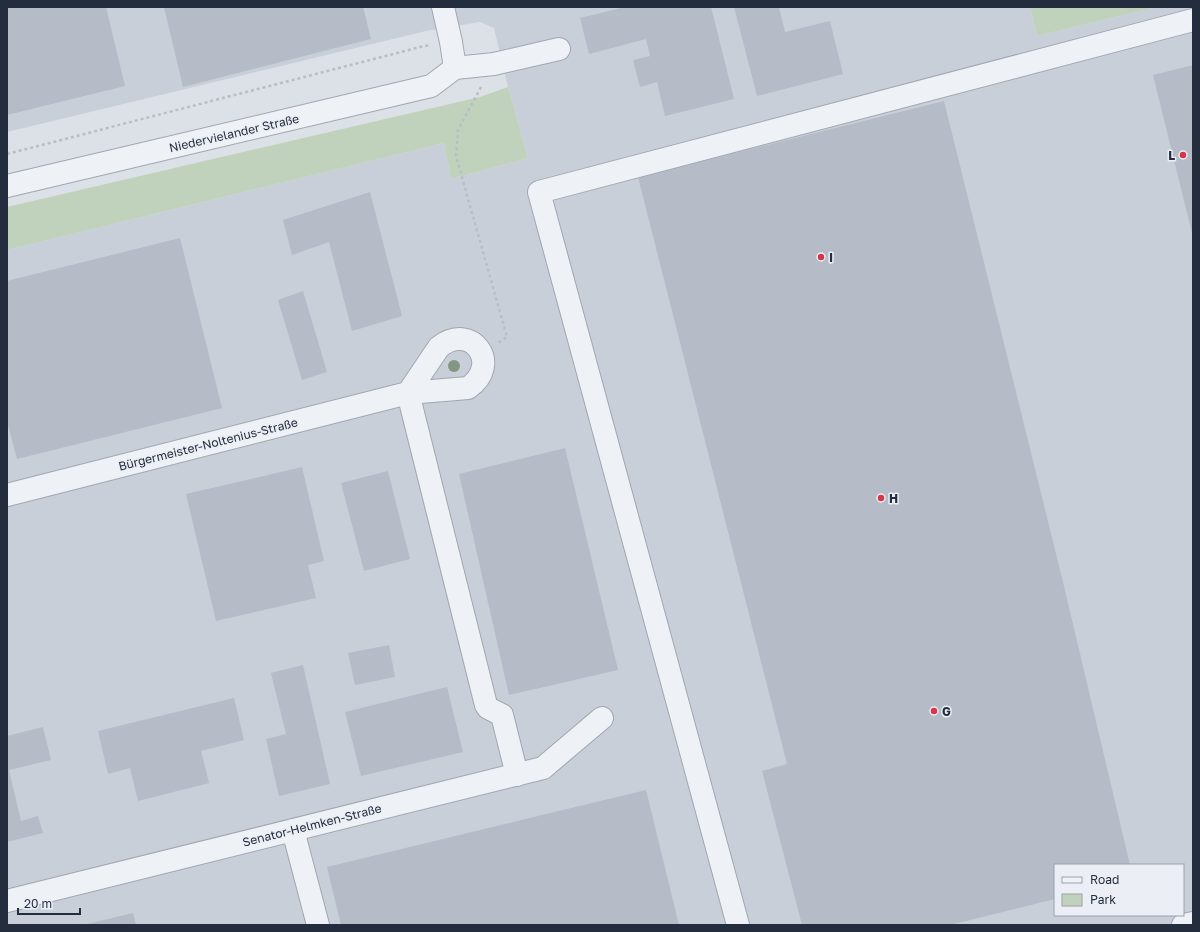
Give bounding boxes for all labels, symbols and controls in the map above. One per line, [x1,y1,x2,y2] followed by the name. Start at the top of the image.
[167,111,301,155] street label: Niedervielander Straße
[1168,148,1175,163] place label: L
[1178,150,1188,160] marker: L
[829,250,833,265] place label: I
[816,252,826,262] marker: I
[117,414,299,474] street label: Bürgermeister-Noltenius-Straße
[889,491,898,506] place label: H
[876,493,886,503] marker: H
[942,704,951,719] place label: G
[929,706,939,716] marker: G
[241,800,383,850] street label: Senator-Helmken-Straße
[1054,864,1184,916] legend
[1090,872,1119,887] text: Road
[18,890,80,916] scale bar
[1090,892,1116,907] text: Park
[24,896,52,911] text: 20 m

